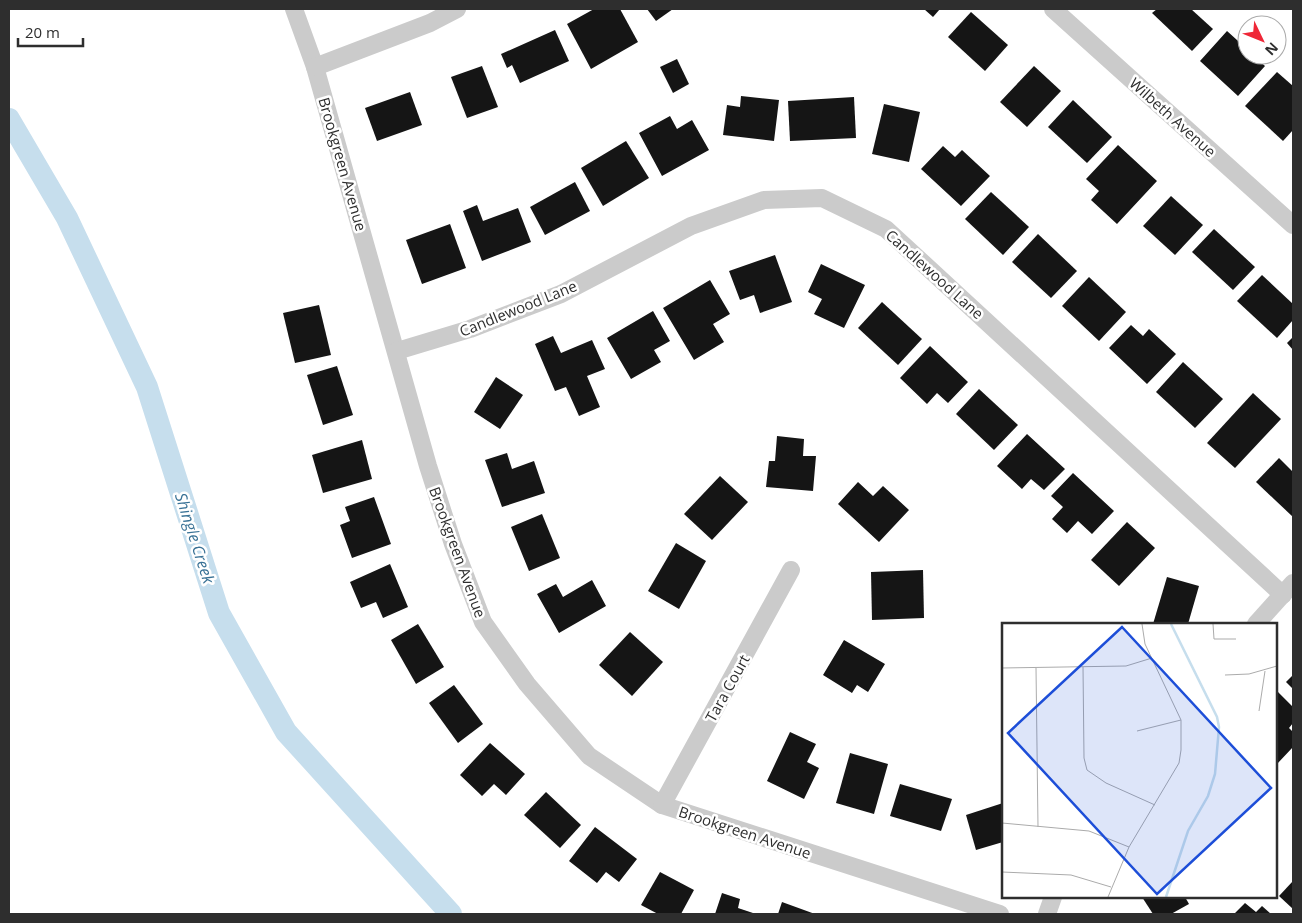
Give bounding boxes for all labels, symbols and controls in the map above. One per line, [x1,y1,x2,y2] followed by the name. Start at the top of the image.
[18,15,82,47] scale bar
[1237,15,1287,65] north arrow
[25,22,60,42] text: 20 m
[1261,39,1283,60] text: N
[1126,73,1220,161] street label: Wilbeth Avenue
[314,95,372,233] street label: Brookgreen Avenue
[882,225,988,323] street label: Candlewood Lane
[456,275,580,341] street label: Candlewood Lane
[425,484,491,620] street label: Brookgreen Avenue
[170,490,220,587] water label: Shingle Creek
[1002,623,1277,898] inset map
[700,651,754,725] street label: Tara Court
[676,801,814,863] street label: Brookgreen Avenue

